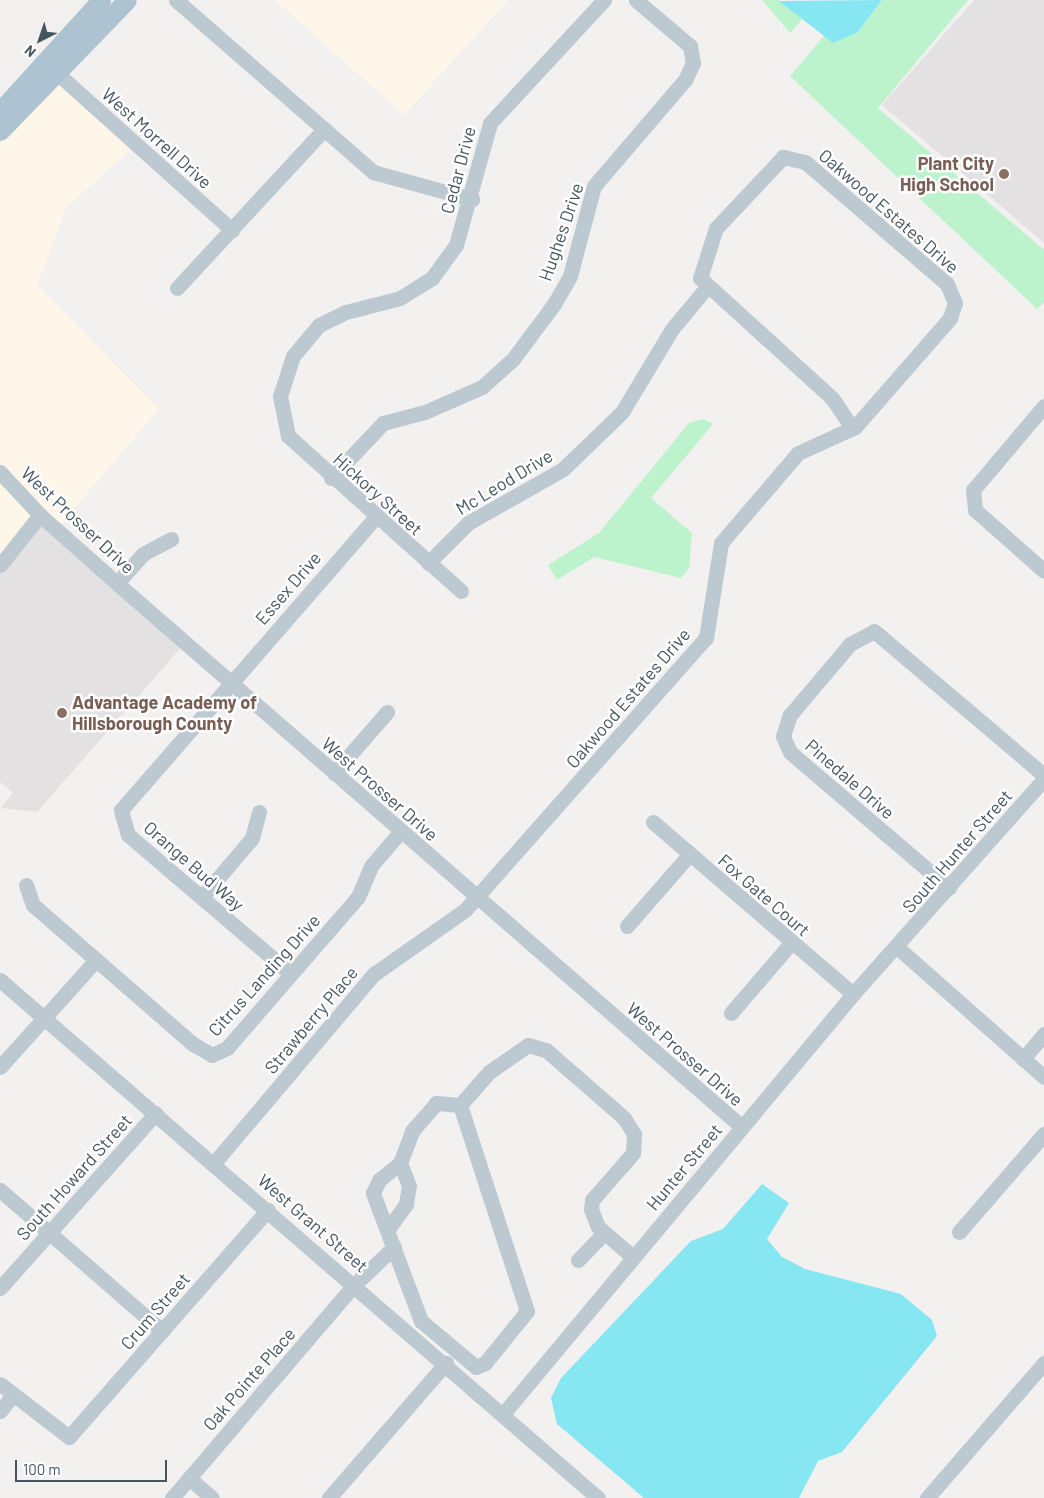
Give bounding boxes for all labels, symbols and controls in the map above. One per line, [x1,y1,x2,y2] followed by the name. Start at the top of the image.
[15,15,65,65] north arrow
[21,42,39,61] text: N
[98,83,216,193] street label: West Morrell Drive
[436,124,480,216] street label: Cedar Drive
[815,144,963,278] street label: Oakwood Estates Drive
[900,153,994,195] place label: Plant City High School
[998,168,1010,180] marker: Plant City High School
[534,180,588,284] street label: Hughes Drive
[452,445,556,519] street label: Mc Leod Drive
[329,448,427,540] street label: Hickory Street
[17,462,139,578] street label: West Prosser Drive
[250,547,326,629] street label: Essex Drive
[561,624,695,772] street label: Oakwood Estates Drive
[72,692,257,734] place label: Advantage Academy of Hillsborough County
[56,707,68,719] marker: Advantage Academy of Hillsborough County
[317,733,443,845] street label: West Prosser Drive
[801,734,899,824] street label: Pinedale Drive
[898,785,1016,917] street label: South Hunter Street
[139,817,249,915] street label: Orange Bud Way
[714,849,814,941] street label: Fox Gate Court
[203,909,325,1041] street label: Citrus Landing Drive
[260,962,362,1078] street label: Strawberry Place
[622,998,748,1110] street label: West Prosser Drive
[12,1110,136,1244] street label: South Howard Street
[642,1119,726,1215] street label: Hunter Street
[254,1169,372,1277] street label: West Grant Street
[116,1268,194,1354] street label: Crum Street
[198,1323,300,1435] street label: Oak Pointe Place
[18,1450,170,1482] scale bar
[23,1460,61,1478] text: 100 m

